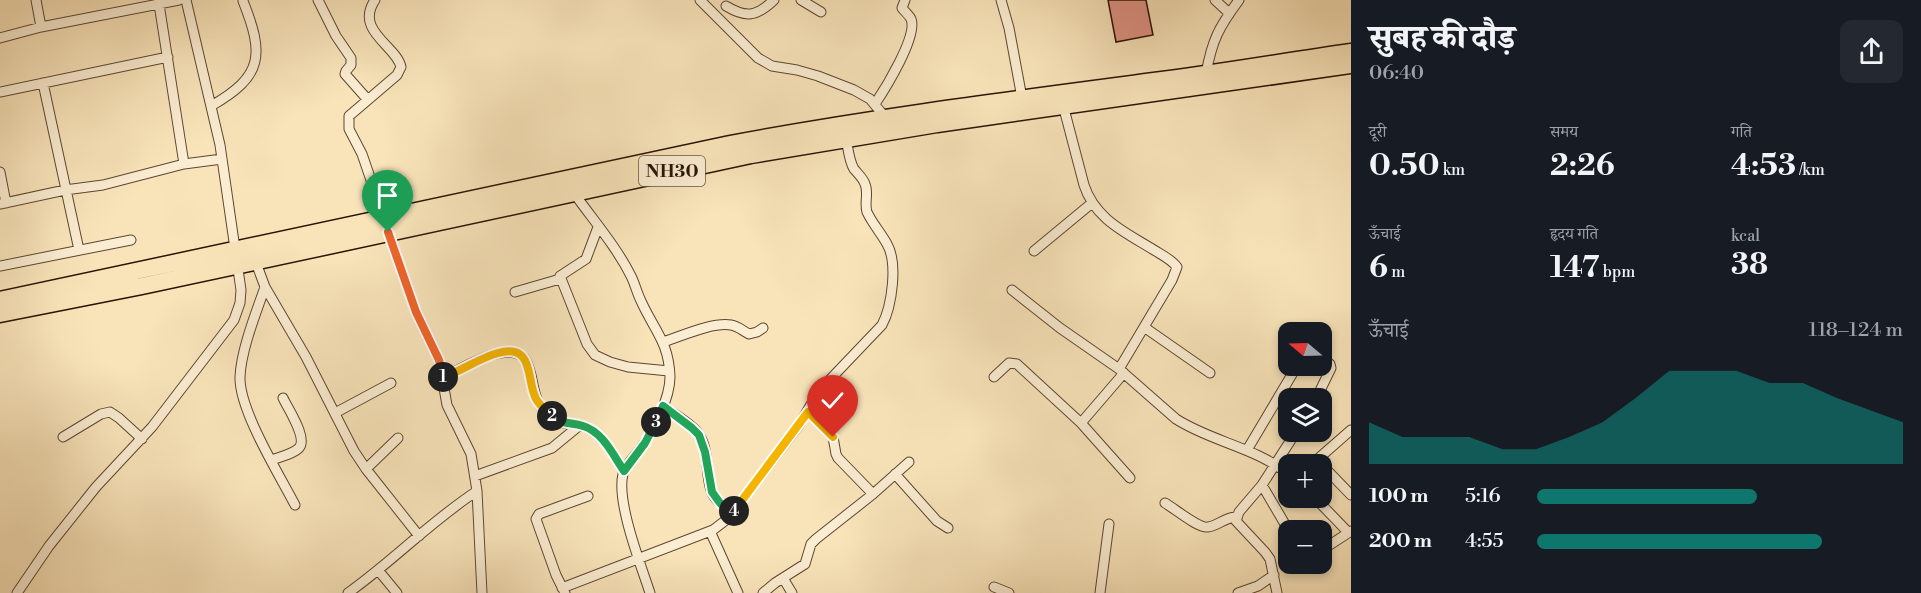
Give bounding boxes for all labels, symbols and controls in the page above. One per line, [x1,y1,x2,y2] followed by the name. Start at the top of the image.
[1369,18,1515,59] text: सुबह की दौड़
[1840,20,1903,83] button: share
[1369,61,1424,86] text: 06:40
[1369,122,1386,142] text: दूरी
[1550,122,1578,142] text: समय
[1731,122,1752,142] text: गति
[1369,147,1439,185] text: 0.50
[1550,147,1615,185] text: 2:26
[1731,147,1796,185] text: 4:53
[639,156,705,186] road number: NH30
[1439,160,1465,180] text: km
[1796,160,1825,180] text: /km
[362,170,413,232] pin
[371,179,404,212] icon: arrive
[1369,224,1401,244] text: ऊँचाई
[1550,224,1598,244] text: हृदय गति
[1731,226,1760,246] text: kcal
[1731,246,1768,284] text: 38
[1369,249,1388,287] text: 6
[1550,249,1600,287] text: 147
[1388,262,1405,282] text: m
[1600,262,1635,282] text: bpm
[1808,318,1903,343] text: 118–124 m
[1369,319,1408,344] text: ऊँचाई
[1278,322,1332,376] north arrow
[1278,322,1332,574] map controls
[428,362,458,392] pin: 1
[439,367,447,387] text: 1
[807,375,858,437] pin
[816,384,849,417] icon: check
[1278,388,1332,442] button: layers
[537,401,567,431] pin: 2
[547,406,557,426] text: 2
[641,407,671,437] pin: 3
[651,412,661,432] text: 3
[1278,454,1332,508] button: +
[1369,484,1428,509] text: 100 m
[1465,484,1501,509] text: 5:16
[719,496,749,526] pin: 4
[729,501,739,521] text: 4
[1278,520,1332,574] button: −
[1369,529,1432,554] text: 200 m
[1465,529,1503,554] text: 4:55

